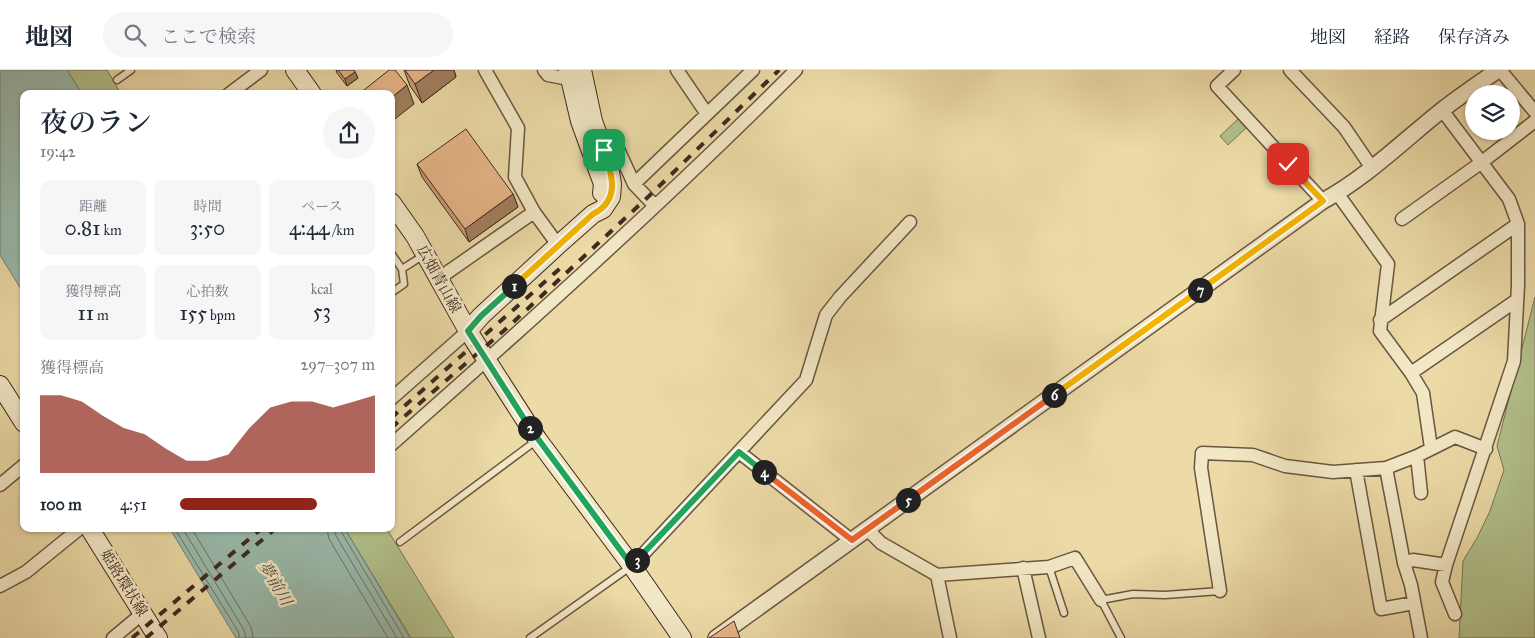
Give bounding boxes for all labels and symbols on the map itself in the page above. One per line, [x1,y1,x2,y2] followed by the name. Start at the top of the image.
[583,129,625,171] pin
[1267,143,1309,185] pin
[413,242,465,316] street label: 広畑青山線
[502,274,526,298] pin: 1
[1188,278,1212,302] pin: 7
[1042,382,1066,408] pin: 6
[518,416,542,440] pin: 2
[752,460,776,484] pin: 4
[896,488,920,512] pin: 5
[96,546,152,620] street label: 姫路環状線
[624,548,650,572] pin: 3
[255,558,297,610] water label: 夢前川

